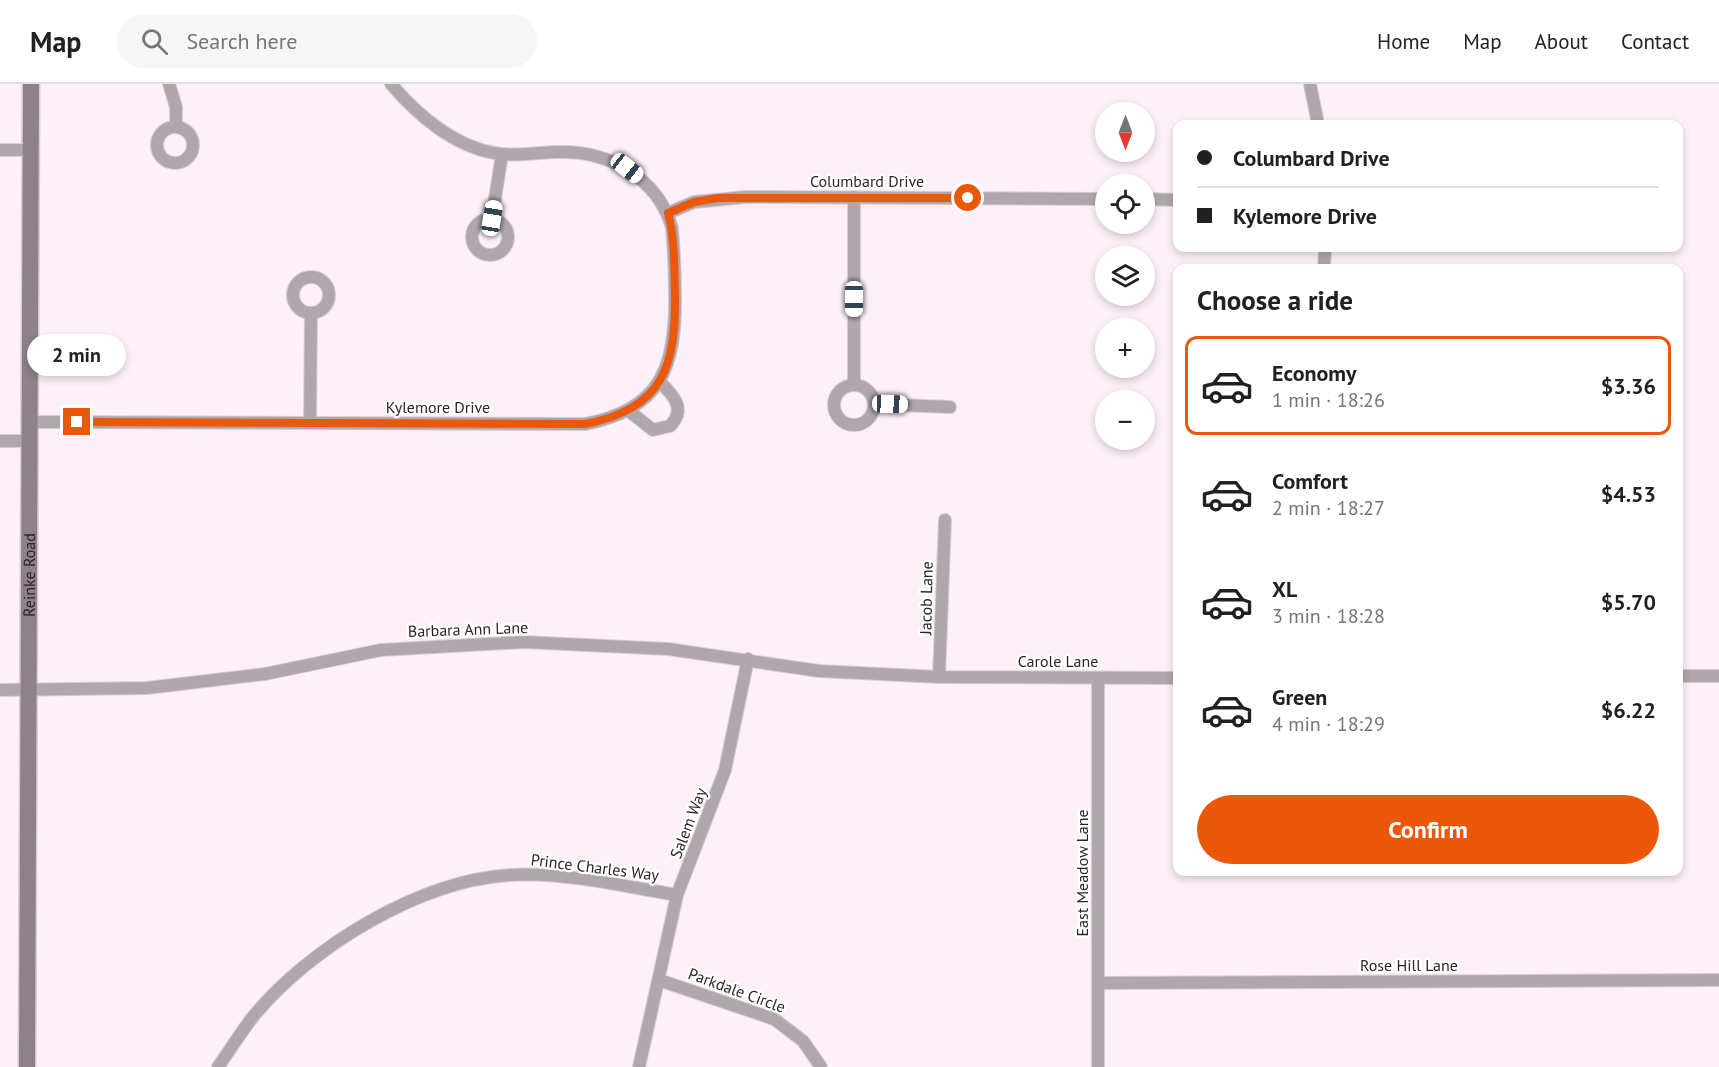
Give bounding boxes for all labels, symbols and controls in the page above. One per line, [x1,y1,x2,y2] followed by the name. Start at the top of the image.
[117,14,537,68] search box
[30,23,81,60] text: Map
[138,25,171,58] icon: search
[186,27,297,55] text: Search here
[1377,28,1430,55] text: Home
[1463,28,1502,55] text: Map
[1535,28,1588,55] text: About
[1621,28,1689,55] text: Contact
[1095,102,1155,162] north arrow
[1095,102,1155,450] map controls
[1233,144,1390,172] text: Columbard Drive
[607,150,647,186] car
[810,171,924,191] street label: Columbard Drive
[1095,174,1155,234] button: locate
[954,184,981,211] route start
[480,199,504,237] car
[1233,202,1377,230] text: Kylemore Drive
[1095,246,1155,306] button: layers
[845,281,863,317] car
[1197,283,1353,317] text: Choose a ride
[1095,318,1155,378] button: +
[28,335,127,377] callout: 2 min
[52,342,101,368] text: 2 min
[1200,359,1254,413] icon: car
[1272,359,1356,387] text: Economy
[1601,372,1656,400] text: $3.36
[1272,387,1385,413] text: 1 min · 18:26
[1095,390,1155,450] button: −
[872,394,908,414] car
[386,397,490,417] street label: Kylemore Drive
[63,408,90,435] route end
[1200,467,1254,521] icon: car
[1272,467,1348,495] text: Comfort
[1601,480,1656,508] text: $4.53
[1272,495,1385,521] text: 2 min · 18:27
[19,533,39,617] street label: Reinke Road
[915,561,937,636] street label: Jacob Lane
[1200,575,1254,629] icon: car
[1272,575,1297,603] text: XL
[1601,588,1656,616] text: $5.70
[1272,603,1385,629] text: 3 min · 18:28
[408,617,528,641] street label: Barbara Ann Lane
[1018,651,1098,671] street label: Carole Lane
[1200,683,1254,737] icon: car
[1272,683,1327,711] text: Green
[1601,696,1656,724] text: $6.22
[1272,711,1385,737] text: 4 min · 18:29
[665,784,711,861] street label: Salem Way
[1197,795,1659,864] button: Confirm
[1072,809,1092,937] street label: East Meadow Lane
[530,849,661,885] street label: Prince Charles Way
[1360,955,1458,975] street label: Rose Hill Lane
[686,963,788,1017] street label: Parkdale Circle

